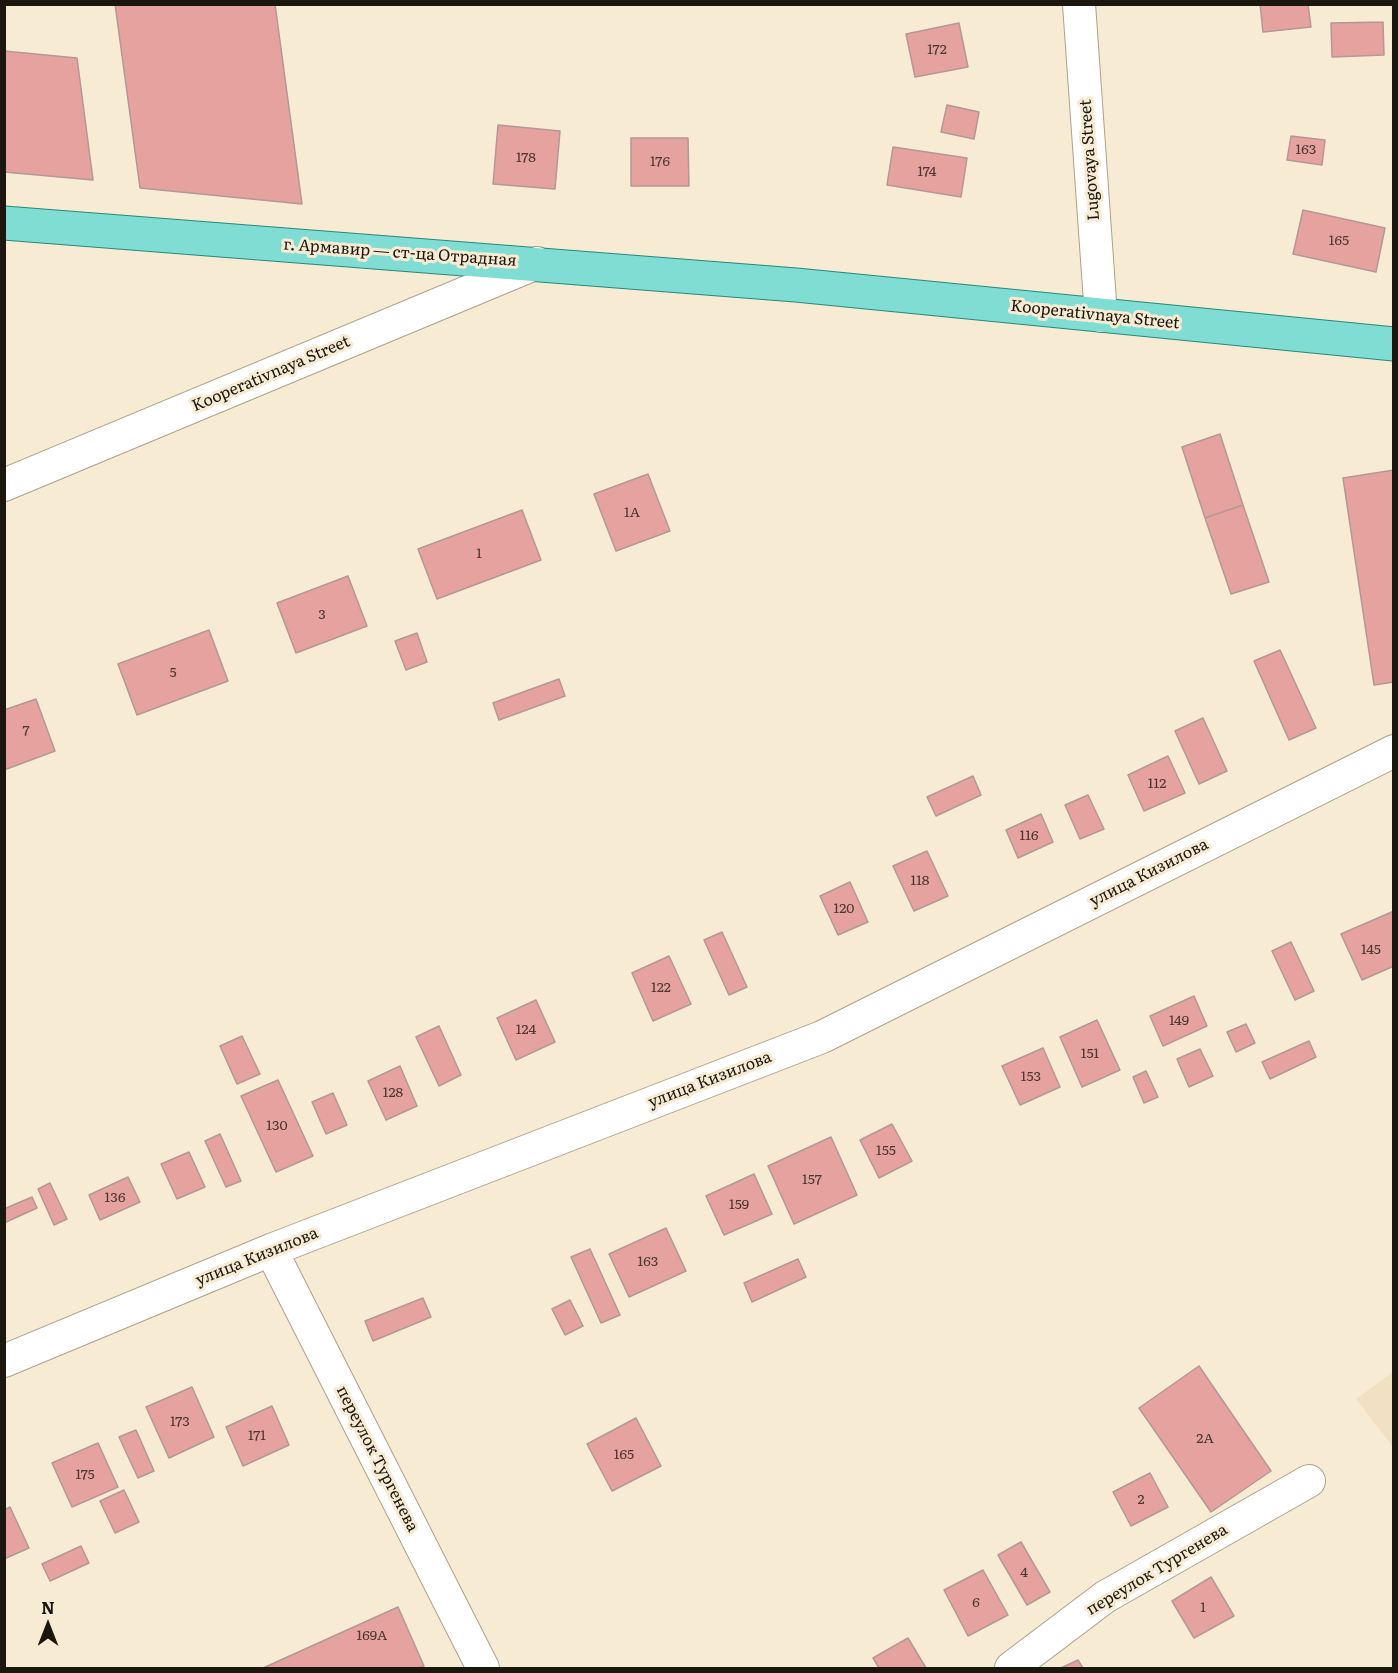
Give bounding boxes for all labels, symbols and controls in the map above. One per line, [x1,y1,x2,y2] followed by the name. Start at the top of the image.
[927,42,947,58] house number: 172
[1076,99,1104,221] street label: Lugovaya Street
[1296,142,1316,158] house number: 163
[516,150,536,166] house number: 178
[650,154,670,170] house number: 176
[917,164,937,180] house number: 174
[1329,233,1349,249] house number: 165
[283,235,517,271] street label: г. Армавир — ст-ца Отрадная
[1010,297,1180,333] street label: Kooperativnaya Street
[189,332,353,416] street label: Kooperativnaya Street
[624,505,640,521] house number: 1А
[476,546,482,562] house number: 1
[318,607,326,623] house number: 3
[169,665,177,681] house number: 5
[22,723,30,739] house number: 7
[1148,776,1166,792] house number: 112
[1020,828,1038,844] house number: 116
[1086,835,1212,911] street label: улица Кизилова
[910,873,930,889] house number: 118
[834,901,854,917] house number: 120
[1361,942,1381,958] house number: 145
[651,980,671,996] house number: 122
[1169,1013,1189,1029] house number: 149
[516,1022,536,1038] house number: 124
[1081,1046,1099,1062] house number: 151
[646,1048,774,1112] street label: улица Кизилова
[1021,1069,1041,1085] house number: 153
[383,1085,403,1101] house number: 128
[266,1118,288,1134] house number: 130
[876,1143,896,1159] house number: 155
[802,1172,822,1188] house number: 157
[105,1190,125,1206] house number: 136
[729,1197,749,1213] house number: 159
[193,1224,321,1290] street label: улица Кизилова
[638,1254,658,1270] house number: 163
[332,1383,422,1535] street label: переулок Тургенева
[170,1414,190,1430] house number: 173
[248,1428,266,1444] house number: 171
[1196,1431,1214,1447] house number: 2А
[614,1447,634,1463] house number: 165
[75,1467,95,1483] house number: 175
[1137,1492,1145,1508] house number: 2
[1083,1520,1231,1620] street label: переулок Тургенева
[1020,1565,1028,1581] house number: 4
[18,1595,78,1655] north arrow
[41,1595,55,1619] text: N
[972,1595,980,1611] house number: 6
[1200,1600,1206,1616] house number: 1
[357,1628,387,1644] house number: 169А

